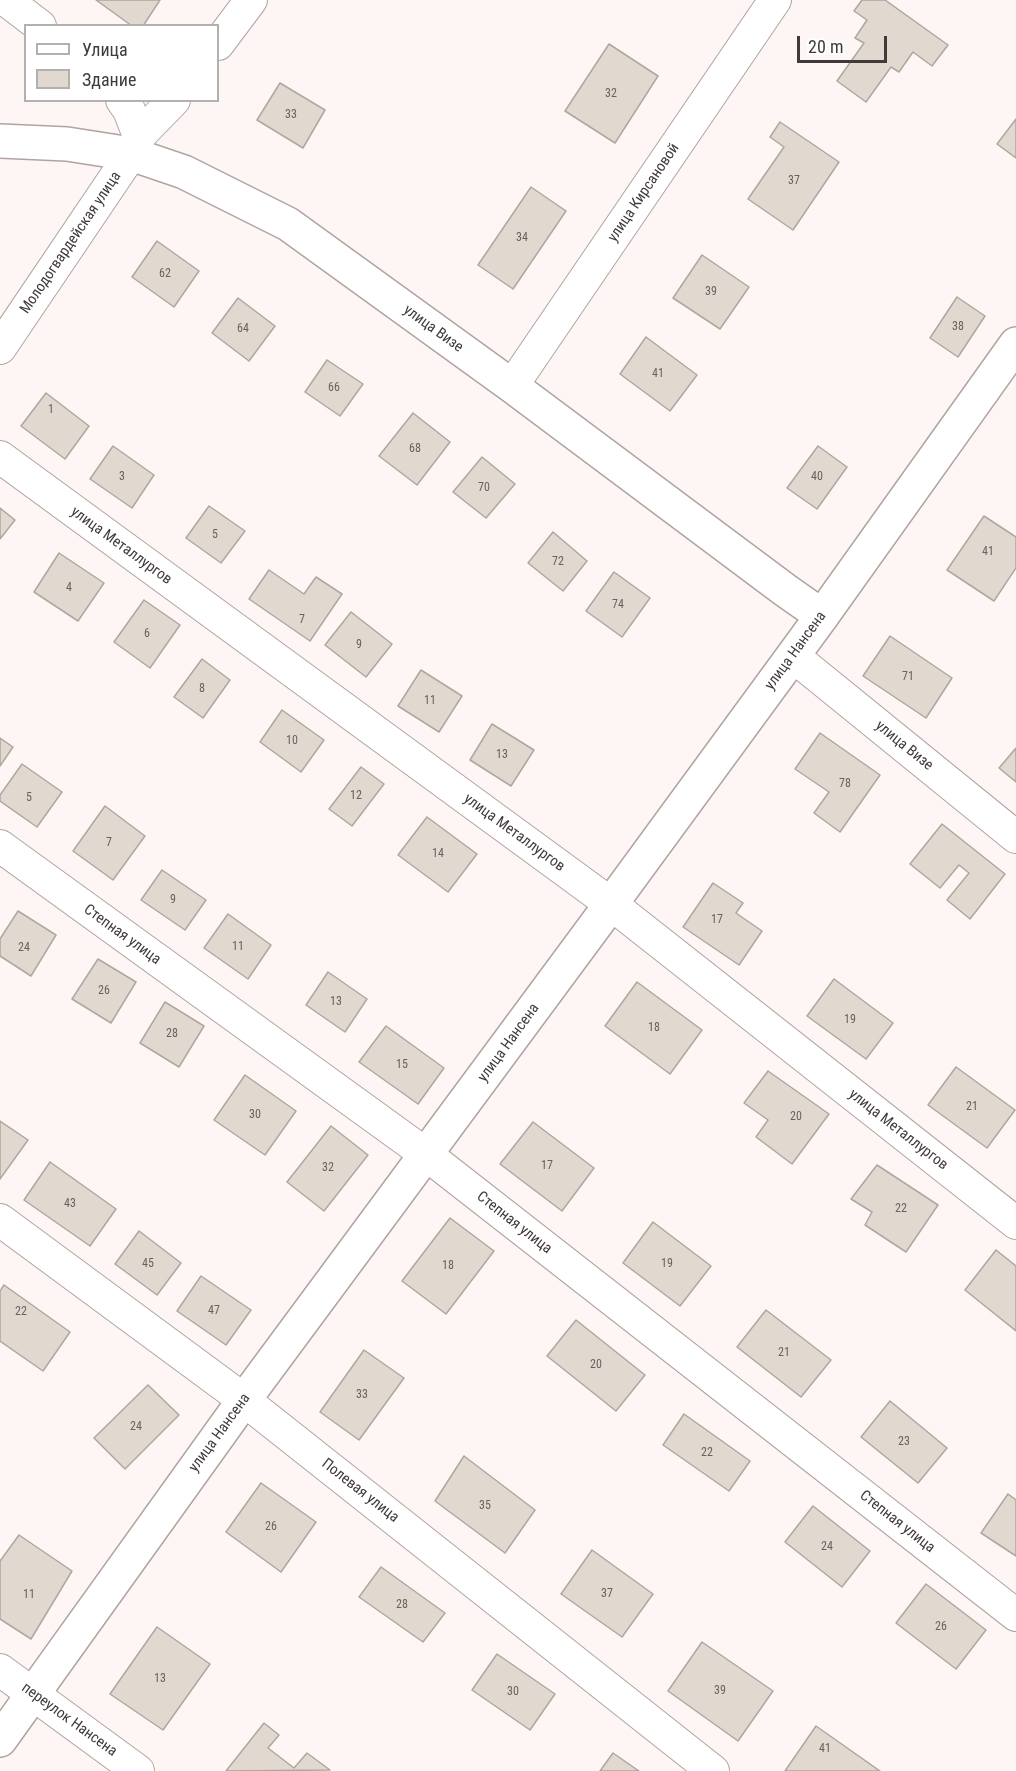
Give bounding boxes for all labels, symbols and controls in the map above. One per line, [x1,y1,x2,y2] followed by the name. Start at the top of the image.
[24,24,219,102] legend
[800,24,890,62] scale bar
[808,36,843,57] text: 20 m
[82,39,128,60] text: Улица
[82,69,136,90] text: Здание
[605,87,617,101] house number: 32
[285,108,297,122] house number: 33
[604,140,684,246] street label: улица Кирсановой
[17,169,125,317] street label: Молодогвардейская улица
[788,174,800,188] house number: 37
[516,231,528,245] house number: 34
[159,267,171,281] house number: 62
[705,285,717,299] house number: 39
[400,301,466,357] street label: улица Визе
[952,320,964,334] house number: 38
[237,322,249,336] house number: 64
[652,367,664,381] house number: 41
[328,381,340,395] house number: 66
[48,403,54,417] house number: 1
[409,442,421,456] house number: 68
[119,470,125,484] house number: 3
[811,470,823,484] house number: 40
[478,481,490,495] house number: 70
[67,503,175,589] street label: улица Металлургов
[212,528,218,542] house number: 5
[982,545,994,559] house number: 41
[552,555,564,569] house number: 72
[66,581,72,595] house number: 4
[612,598,624,612] house number: 74
[761,608,831,694] street label: улица Нансена
[299,613,305,627] house number: 7
[144,627,150,641] house number: 6
[356,638,362,652] house number: 9
[902,670,914,684] house number: 71
[199,682,205,696] house number: 8
[424,694,436,708] house number: 11
[871,717,937,775] street label: улица Визе
[286,734,298,748] house number: 10
[496,748,508,762] house number: 13
[839,777,851,791] house number: 78
[350,789,362,803] house number: 12
[460,790,568,876] street label: улица Металлургов
[26,791,32,805] house number: 5
[106,836,112,850] house number: 7
[432,847,444,861] house number: 14
[170,893,176,907] house number: 9
[80,901,164,969] street label: Степная улица
[711,913,723,927] house number: 17
[232,940,244,954] house number: 11
[18,941,30,955] house number: 24
[98,984,110,998] house number: 26
[330,995,342,1009] house number: 13
[474,1000,544,1086] street label: улица Нансена
[844,1013,856,1027] house number: 19
[648,1021,660,1035] house number: 18
[166,1027,178,1041] house number: 28
[396,1058,408,1072] house number: 15
[845,1086,951,1174] street label: улица Металлургов
[966,1100,978,1114] house number: 21
[249,1108,261,1122] house number: 30
[790,1110,802,1124] house number: 20
[541,1159,553,1173] house number: 17
[322,1161,334,1175] house number: 32
[473,1188,555,1258] street label: Степная улица
[64,1197,76,1211] house number: 43
[895,1202,907,1216] house number: 22
[142,1257,154,1271] house number: 45
[661,1257,673,1271] house number: 19
[442,1259,454,1273] house number: 18
[208,1304,220,1318] house number: 47
[15,1305,27,1319] house number: 22
[778,1346,790,1360] house number: 21
[590,1358,602,1372] house number: 20
[356,1388,368,1402] house number: 33
[185,1390,255,1476] street label: улица Нансена
[130,1420,142,1434] house number: 24
[898,1435,910,1449] house number: 23
[701,1446,713,1460] house number: 22
[318,1455,402,1527] street label: Полевая улица
[856,1487,938,1557] street label: Степная улица
[479,1499,491,1513] house number: 35
[265,1520,277,1534] house number: 26
[821,1540,833,1554] house number: 24
[601,1587,613,1601] house number: 37
[23,1588,35,1602] house number: 11
[396,1598,408,1612] house number: 28
[935,1620,947,1634] house number: 26
[154,1672,166,1686] house number: 13
[18,1679,120,1761] street label: переулок Нансена
[714,1684,726,1698] house number: 39
[507,1685,519,1699] house number: 30
[819,1742,831,1756] house number: 41

